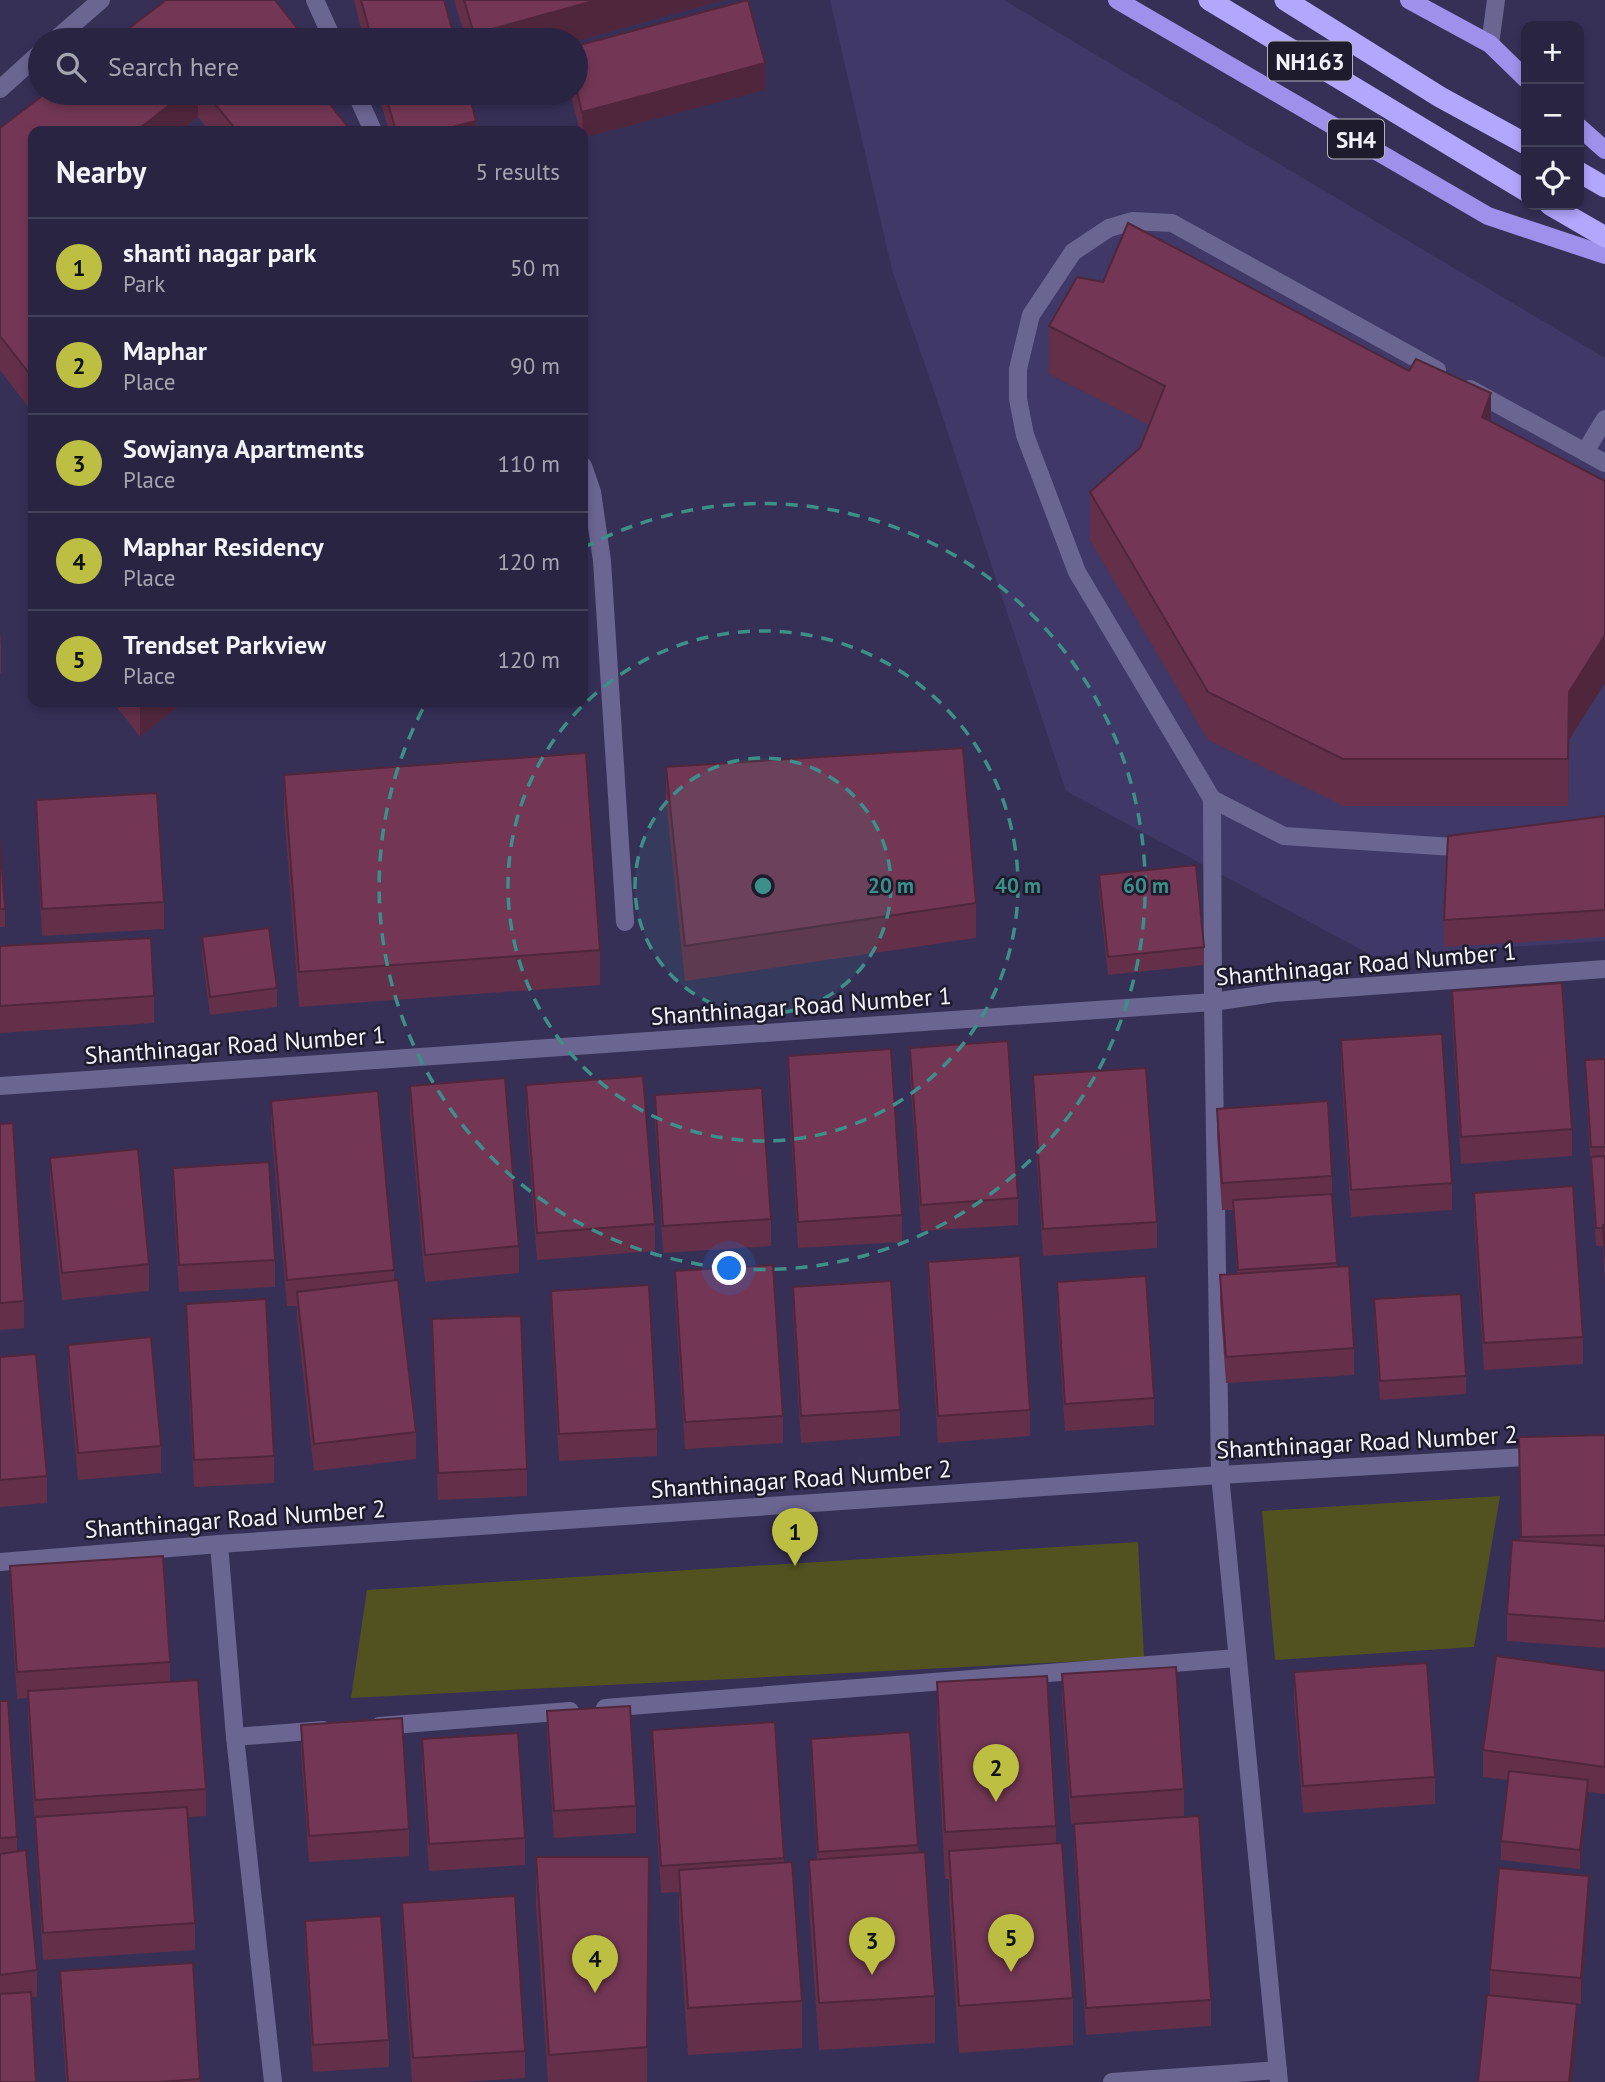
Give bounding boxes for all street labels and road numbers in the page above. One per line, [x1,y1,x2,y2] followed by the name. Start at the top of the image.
[1268,41,1352,80] road number: NH163
[1328,120,1384,158] road number: SH4
[1214,935,1518,993] street label: Shanthinagar Road Number 1
[649,980,953,1032] street label: Shanthinagar Road Number 1
[83,1019,387,1071] street label: Shanthinagar Road Number 1
[1216,1419,1518,1465] street label: Shanthinagar Road Number 2
[649,1453,953,1505] street label: Shanthinagar Road Number 2
[83,1493,387,1545] street label: Shanthinagar Road Number 2

